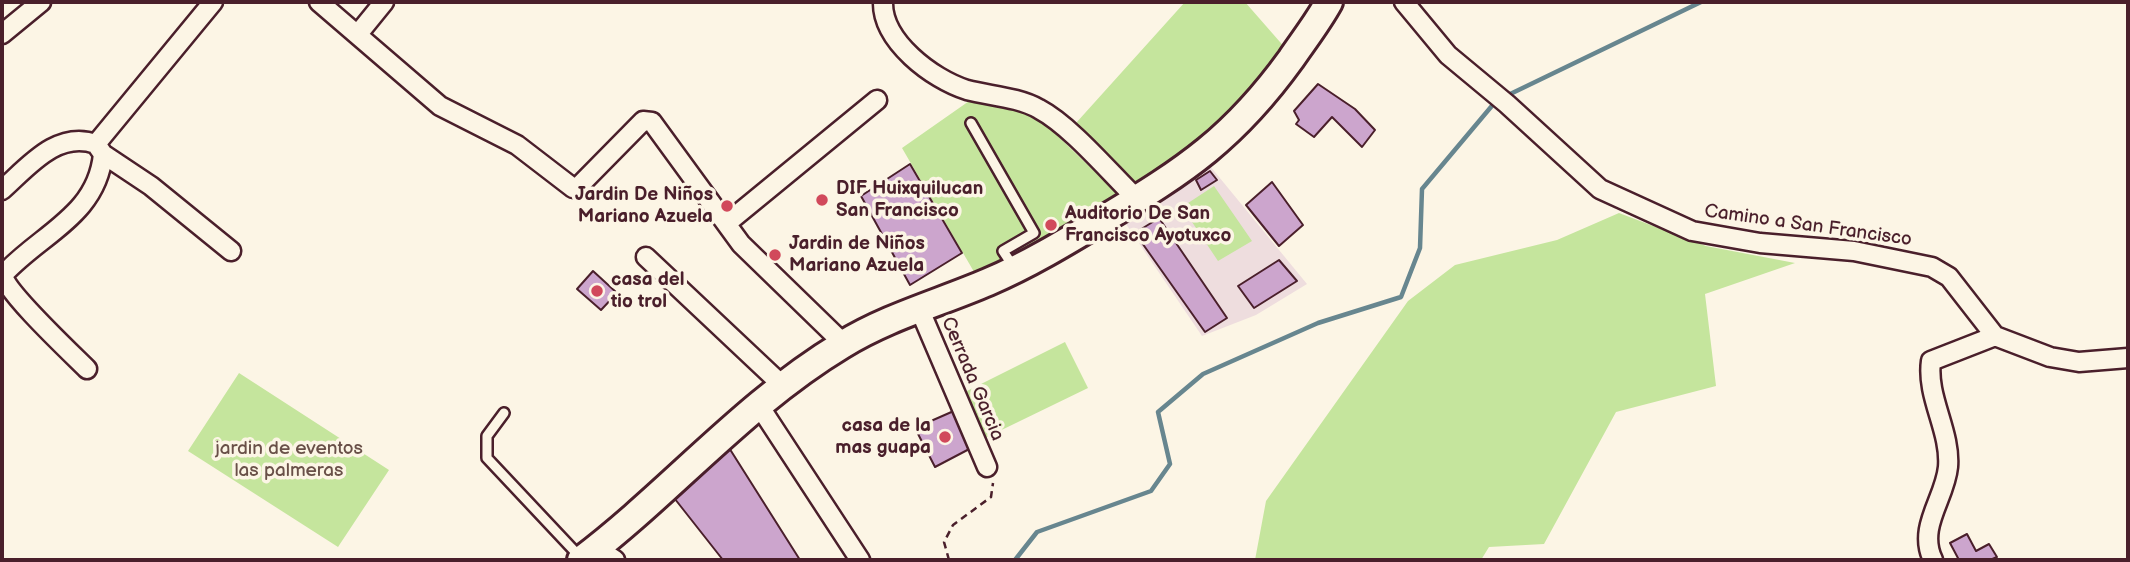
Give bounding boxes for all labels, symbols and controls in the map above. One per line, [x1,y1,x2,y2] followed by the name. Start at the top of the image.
[836,178,983,222] place label: DIF Huixquilucan San Francisco
[575,184,713,228] place label: Jardin De Niños Mariano Azuela
[814,192,830,208] marker: DIF Huixquilucan San Francisco
[719,198,735,214] marker: Jardin De Niños Mariano Azuela
[1703,200,1913,252] street label: Camino a San Francisco
[1065,203,1231,247] place label: Auditorio De San Francisco Ayotuxco
[1043,217,1059,233] marker: Auditorio De San Francisco Ayotuxco
[789,233,925,277] place label: Jardin de Niños Mariano Azuela
[767,247,783,263] marker: Jardin de Niños Mariano Azuela
[611,269,684,313] place label: casa del tio trol
[589,283,605,299] marker: casa del tio trol
[936,314,1008,444] street label: Cerrada Garcia
[835,415,931,459] place label: casa de la mas guapa
[937,429,953,445] marker: casa de la mas guapa
[215,438,363,482] park label: jardin de eventos las palmeras

